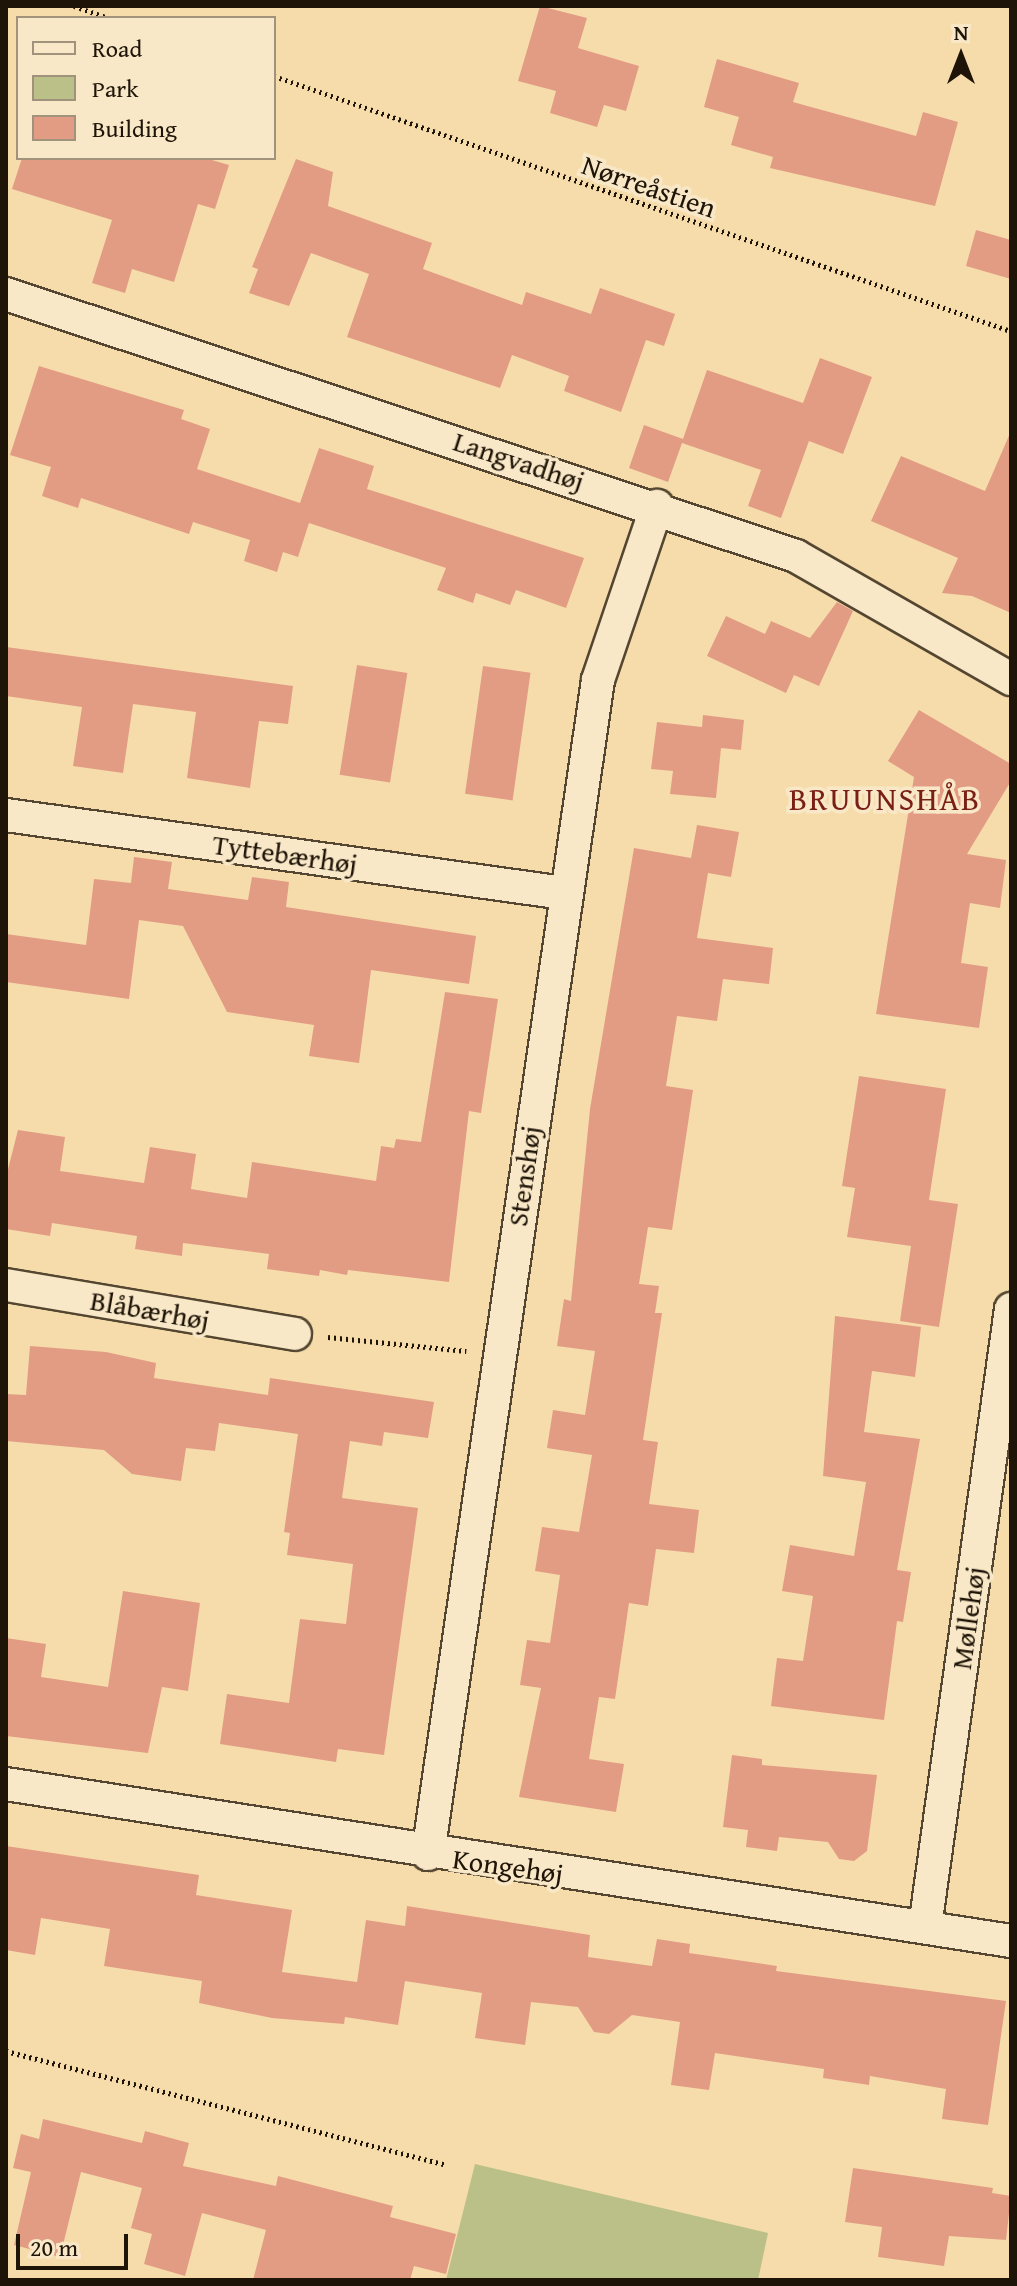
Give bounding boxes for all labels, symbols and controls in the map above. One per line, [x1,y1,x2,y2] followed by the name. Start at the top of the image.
[16,16,276,160] legend
[921,16,1001,96] north arrow
[954,16,968,48] text: N
[92,31,142,66] text: Road
[92,71,138,106] text: Park
[92,111,177,146] text: Building
[578,147,720,225] street label: Nørreåstien
[449,424,589,498] street label: Langvadhøj
[789,780,981,818] district label: BRUUNSHÅB
[210,827,360,881] street label: Tyttebærhøj
[500,1124,548,1228] street label: Stenshøj
[88,1283,212,1337] street label: Blåbærhøj
[944,1564,992,1672] street label: Møllehøj
[451,1842,565,1890] street label: Kongehøj
[20,2218,132,2268] scale bar
[30,2230,78,2265] text: 20 m

